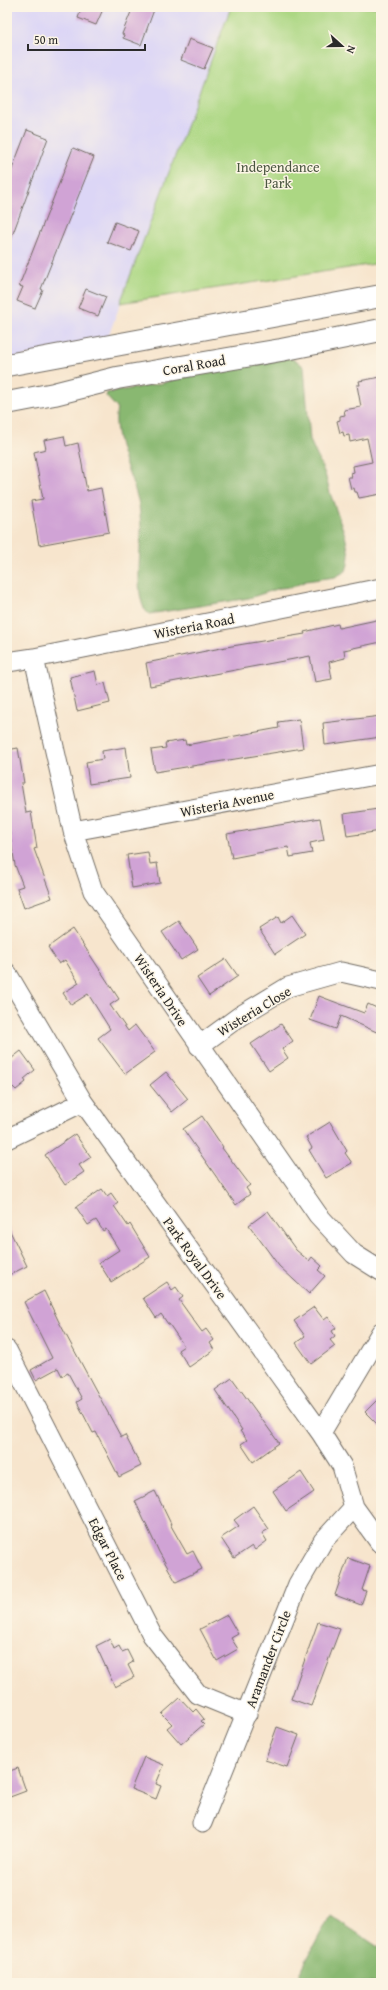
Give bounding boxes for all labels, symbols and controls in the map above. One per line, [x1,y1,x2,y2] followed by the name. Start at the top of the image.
[28,26,145,52] scale bar
[322,26,362,66] north arrow
[34,31,58,48] text: 50 m
[342,43,360,56] text: N
[237,157,320,193] park label: Independance Park
[161,350,227,380] street label: Coral Road
[152,608,236,644] street label: Wisteria Road
[178,784,276,822] street label: Wisteria Avenue
[129,950,193,1031] street label: Wisteria Drive
[213,981,295,1041] street label: Wisteria Close
[158,1213,232,1304] street label: Park Royal Drive
[84,1514,133,1584] street label: Edgar Place
[240,1607,296,1711] street label: Aramander Circle

